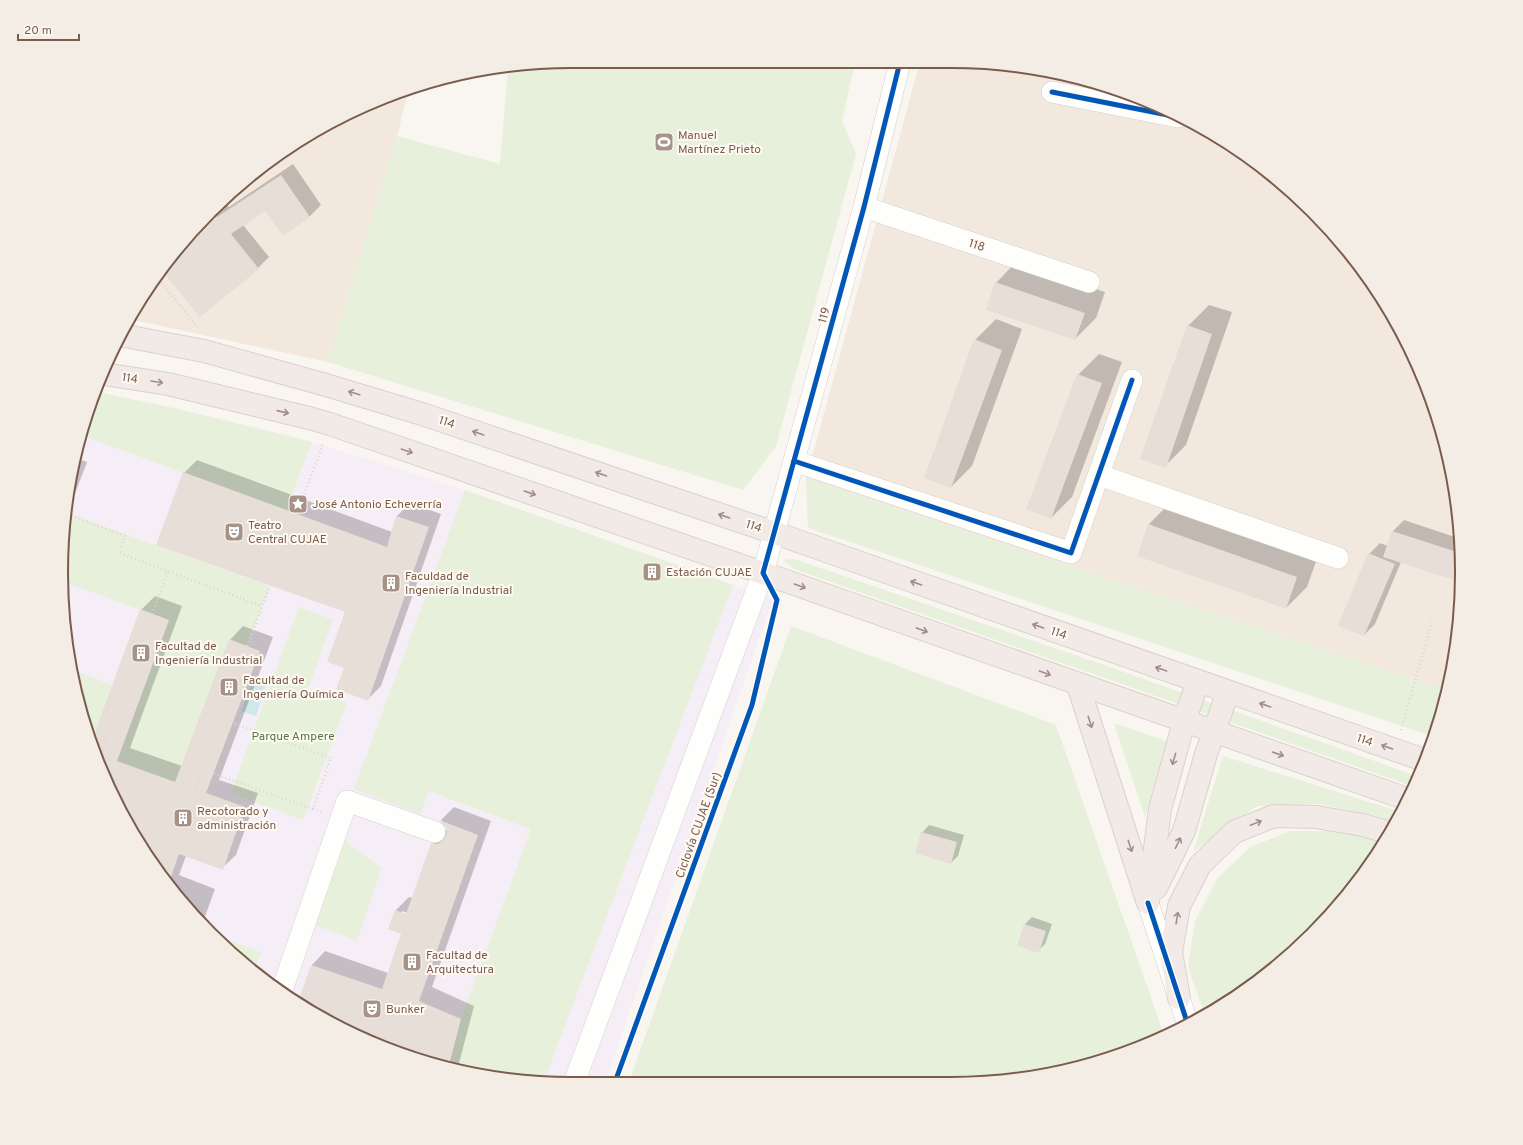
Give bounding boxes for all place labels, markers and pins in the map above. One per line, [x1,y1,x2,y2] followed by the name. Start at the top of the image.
[678,128,761,158] place label: Manuel Martínez Prieto
[653,131,675,153] sports icon: Manuel Martínez Prieto
[287,493,309,515] place icon: José Antonio Echeverría
[312,497,442,513] place label: José Antonio Echeverría
[248,518,327,548] place label: Teatro Central CUJAE
[223,521,245,543] theatre icon: Teatro Central CUJAE
[641,561,663,583] building icon: Estación CUJAE
[666,565,752,581] place label: Estación CUJAE
[405,569,512,599] place label: Faculdad de Ingeniería Industrial
[380,572,402,594] building icon: Faculdad de Ingeniería Industrial
[155,639,262,669] place label: Facultad de Ingeniería Industrial
[130,642,152,664] building icon: Facultad de Ingeniería Industrial
[243,673,344,703] place label: Facultad de Ingeniería Química
[218,676,240,698] building icon: Facultad de Ingeniería Química
[197,804,276,834] place label: Recotorado y administración
[172,807,194,829] building icon: Recotorado y administración
[426,948,494,978] place label: Facultad de Arquitectura
[401,951,423,973] building icon: Facultad de Arquitectura
[361,998,383,1020] theatre icon: Bunker
[386,1002,425,1018] place label: Bunker

